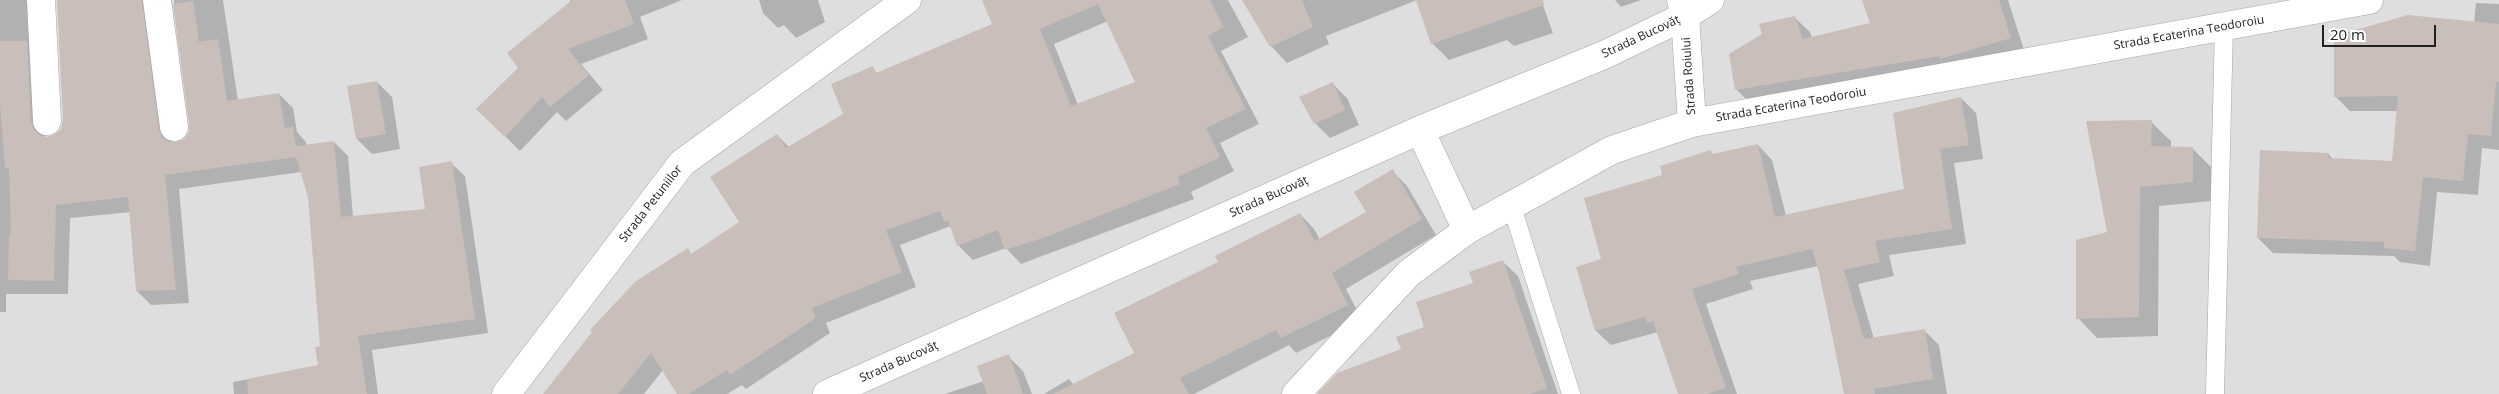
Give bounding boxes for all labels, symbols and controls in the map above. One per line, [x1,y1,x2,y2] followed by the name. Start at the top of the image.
[1600,13,1682,61] street label: Strada Bucovăț
[2113,13,2265,53] street label: Strada Ecaterina Teodoroiu
[2324,15,2438,47] scale bar
[2330,24,2365,44] text: 20 m
[1679,37,1699,115] street label: Strada Roiului
[1715,85,1867,125] street label: Strada Ecaterina Teodoroiu
[616,163,686,245] street label: Strada Petuniilor
[1227,173,1311,221] street label: Strada Bucovăț
[857,338,941,386] street label: Strada Bucovăț

